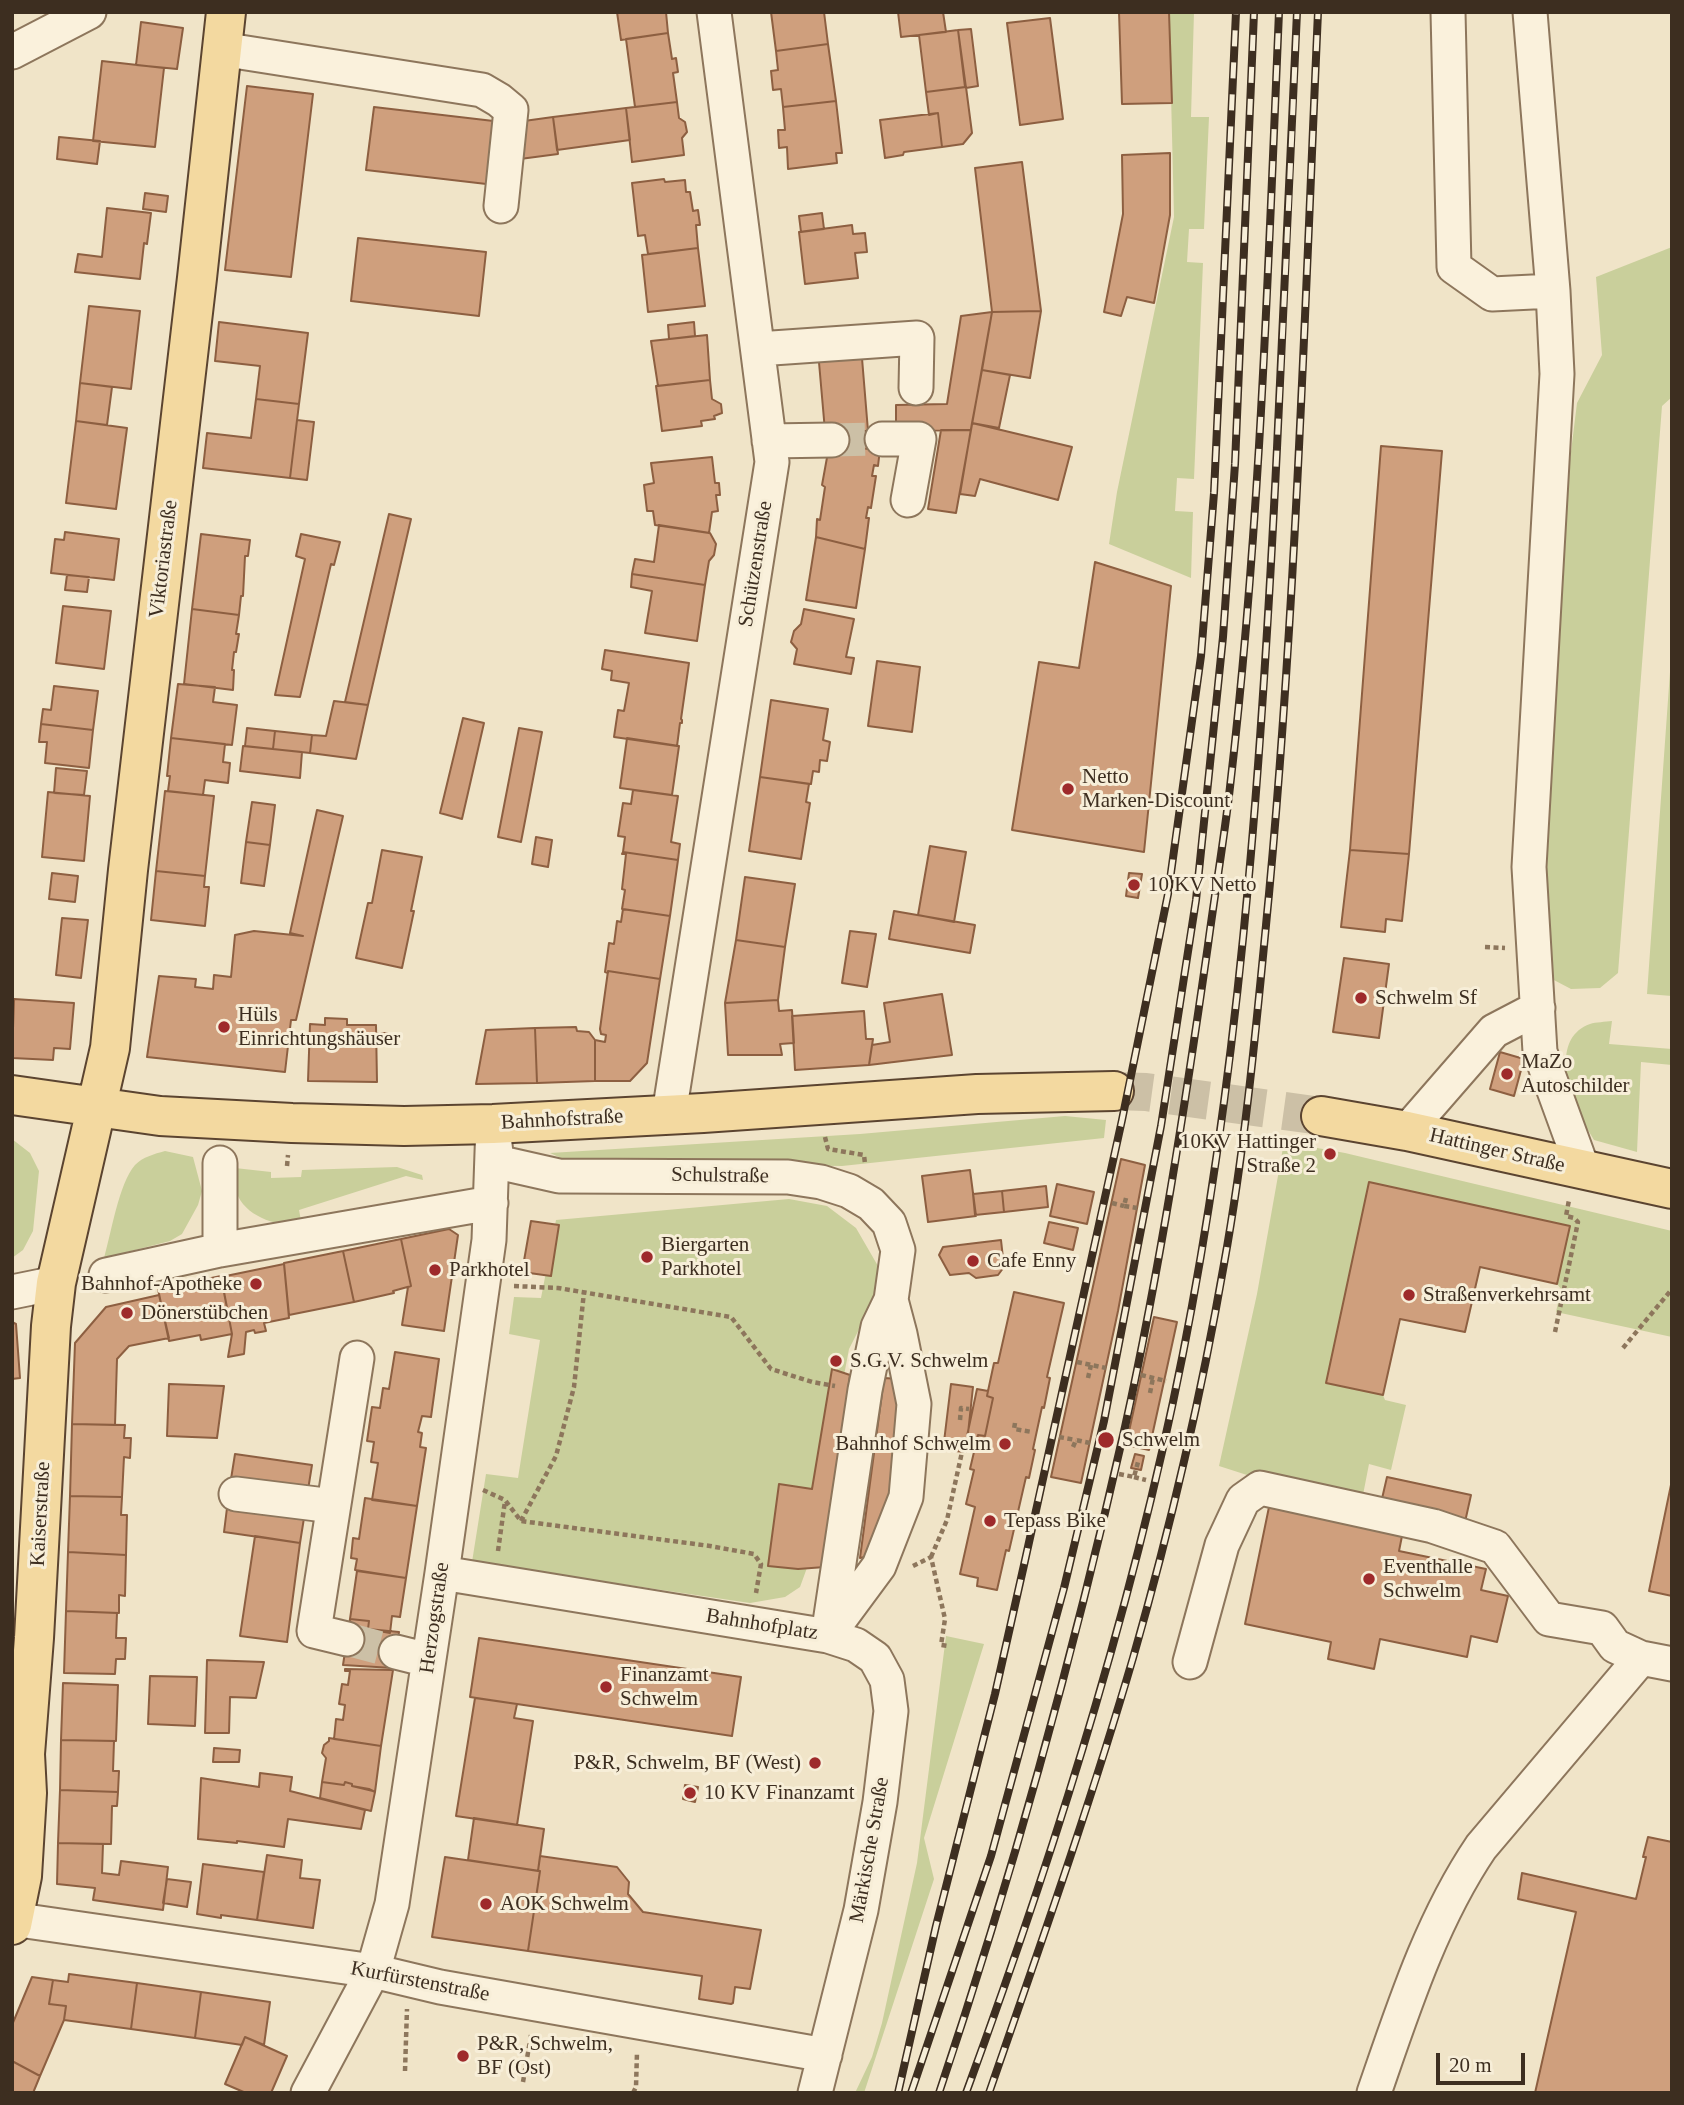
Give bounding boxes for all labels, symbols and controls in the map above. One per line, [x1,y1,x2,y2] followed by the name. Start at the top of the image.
[144,498,184,620] street label: Viktoriastraße
[734,499,778,629] street label: Schützenstraße
[1082,764,1230,814] place label: Netto Marken-Discount
[1060,781,1076,797] marker: Netto Marken-Discount
[1148,872,1256,898] place label: 10 KV Netto
[1126,877,1142,893] marker: 10 KV Netto
[1375,985,1477,1011] place label: Schwelm Sf
[1353,990,1369,1006] marker: Schwelm Sf
[238,1002,400,1052] place label: Hüls Einrichtungshäuser
[216,1019,232,1035] marker: Hüls Einrichtungshäuser
[1521,1049,1629,1099] place label: MaZo Autoschilder
[1499,1066,1515,1082] marker: MaZo Autoschilder
[500,1104,624,1136] street label: Bahnhofstraße
[1427,1123,1567,1179] street label: Hattinger Straße
[1180,1129,1316,1179] place label: 10KV Hattinger Straße 2
[1322,1146,1338,1162] marker: 10KV Hattinger Straße 2
[671,1163,769,1189] street label: Schulstraße
[661,1232,749,1282] place label: Biergarten Parkhotel
[987,1248,1076,1274] place label: Cafe Enny
[639,1249,655,1265] marker: Biergarten Parkhotel
[965,1253,981,1269] marker: Cafe Enny
[449,1257,529,1283] place label: Parkhotel
[427,1262,443,1278] marker: Parkhotel
[81,1271,242,1297] place label: Bahnhof-Apotheke
[248,1276,264,1292] marker: Bahnhof-Apotheke
[1423,1282,1591,1308] place label: Straßenverkehrsamt
[1401,1287,1417,1303] marker: Straßenverkehrsamt
[141,1300,268,1326] place label: Dönerstübchen
[119,1305,135,1321] marker: Dönerstübchen
[850,1348,988,1374] place label: S.G.V. Schwelm
[828,1353,844,1369] marker: S.G.V. Schwelm
[1122,1427,1200,1453] place label: Schwelm
[1096,1430,1116,1450] marker: Schwelm
[835,1431,991,1457] place label: Bahnhof Schwelm
[997,1436,1013,1452] marker: Bahnhof Schwelm
[26,1461,56,1567] street label: Kaiserstraße
[1004,1508,1106,1534] place label: Tepass Bike
[982,1513,998,1529] marker: Tepass Bike
[1383,1554,1473,1604] place label: Eventhalle Schwelm
[415,1561,455,1675] street label: Herzogstraße
[1361,1571,1377,1587] marker: Eventhalle Schwelm
[704,1604,820,1646] street label: Bahnhofplatz
[620,1662,709,1712] place label: Finanzamt Schwelm
[598,1679,614,1695] marker: Finanzamt Schwelm
[573,1750,801,1776] place label: P&R, Schwelm, BF (West)
[807,1755,823,1771] marker: P&R, Schwelm, BF (West)
[845,1775,895,1925] street label: Märkische Straße
[704,1780,854,1806] place label: 10 KV Finanzamt
[682,1785,698,1801] marker: 10 KV Finanzamt
[500,1891,629,1917] place label: AOK Schwelm
[478,1896,494,1912] marker: AOK Schwelm
[348,1956,492,2008] street label: Kurfürstenstraße
[477,2031,613,2081] place label: P&R, Schwelm, BF (Ost)
[1439,2038,1528,2082] scale bar
[455,2048,471,2064] marker: P&R, Schwelm, BF (Ost)
[1449,2053,1492,2077] text: 20 m

